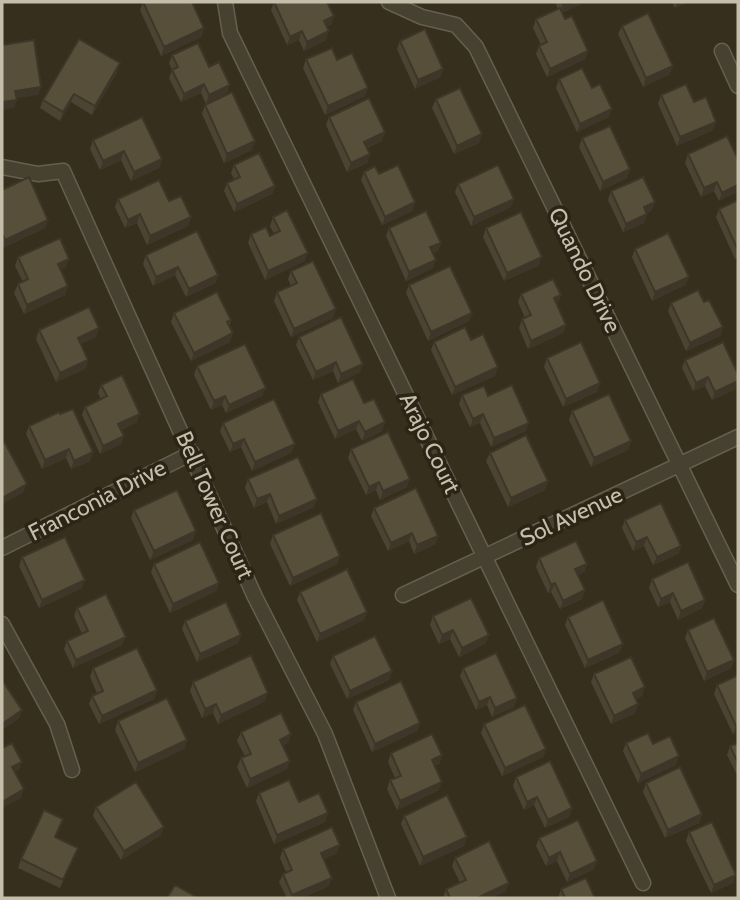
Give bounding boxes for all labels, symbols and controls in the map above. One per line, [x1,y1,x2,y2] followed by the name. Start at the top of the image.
[543,203,627,337] street label: Quando Drive
[394,388,466,498] street label: Arajo Court
[170,427,260,583] street label: Bell Tower Court
[24,453,171,547] street label: Franconia Drive
[515,480,627,552] street label: Sol Avenue

